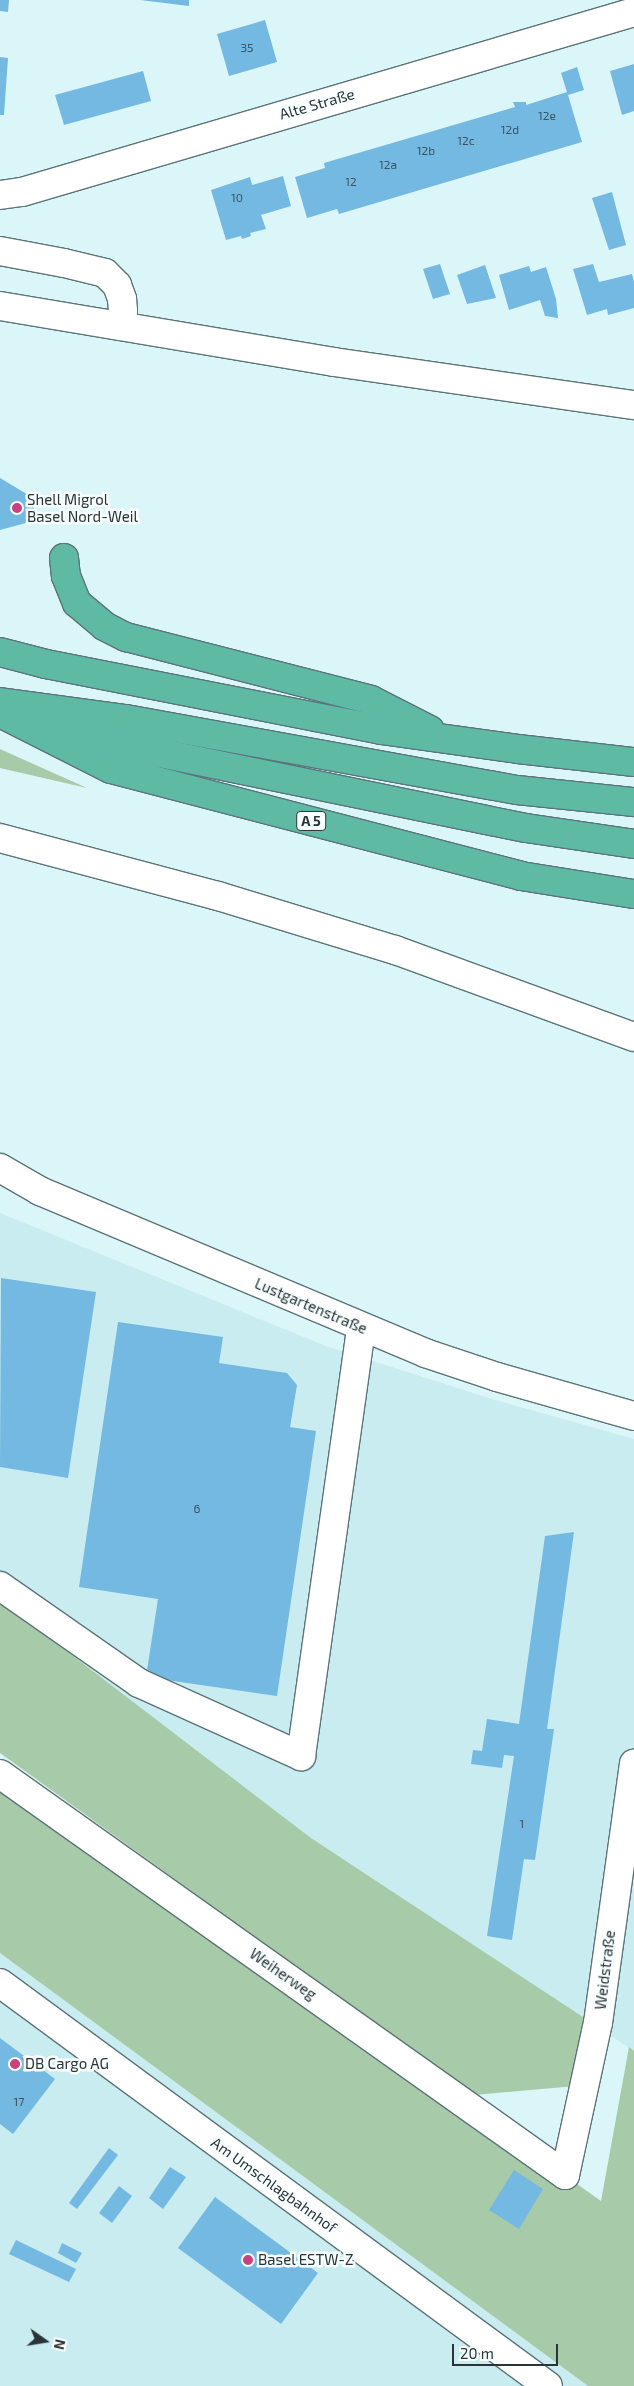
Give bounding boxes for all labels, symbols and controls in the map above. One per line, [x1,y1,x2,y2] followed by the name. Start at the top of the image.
[240,41,254,55] house number: 35
[277,85,357,123] street label: Alte Straße
[538,109,556,123] house number: 12e
[501,123,519,137] house number: 12d
[457,134,475,148] house number: 12c
[417,144,435,158] house number: 12b
[379,158,397,172] house number: 12a
[345,175,357,189] house number: 12
[231,191,243,205] house number: 10
[27,490,138,525] place label: Shell Migrol Basel Nord-Weil
[11,502,23,514] marker: Shell Migrol Basel Nord-Weil
[296,809,326,832] road number: A 5
[252,1274,370,1338] street label: Lustgartenstraße
[194,1502,200,1516] house number: 6
[520,1817,524,1831] house number: 1
[591,1929,619,2011] street label: Weidstraße
[246,1944,320,2004] street label: Weiherweg
[25,2055,109,2073] place label: DB Cargo AG
[9,2058,21,2070] marker: DB Cargo AG
[14,2095,24,2109] house number: 17
[208,2133,340,2237] street label: Am Umschlagbahnhof
[258,2251,354,2269] place label: Basel ESTW-Z
[242,2254,254,2266] marker: Basel ESTW-Z
[20,2316,70,2366] north arrow
[454,2334,560,2366] scale bar
[51,2338,70,2351] text: N
[460,2344,494,2362] text: 20 m

